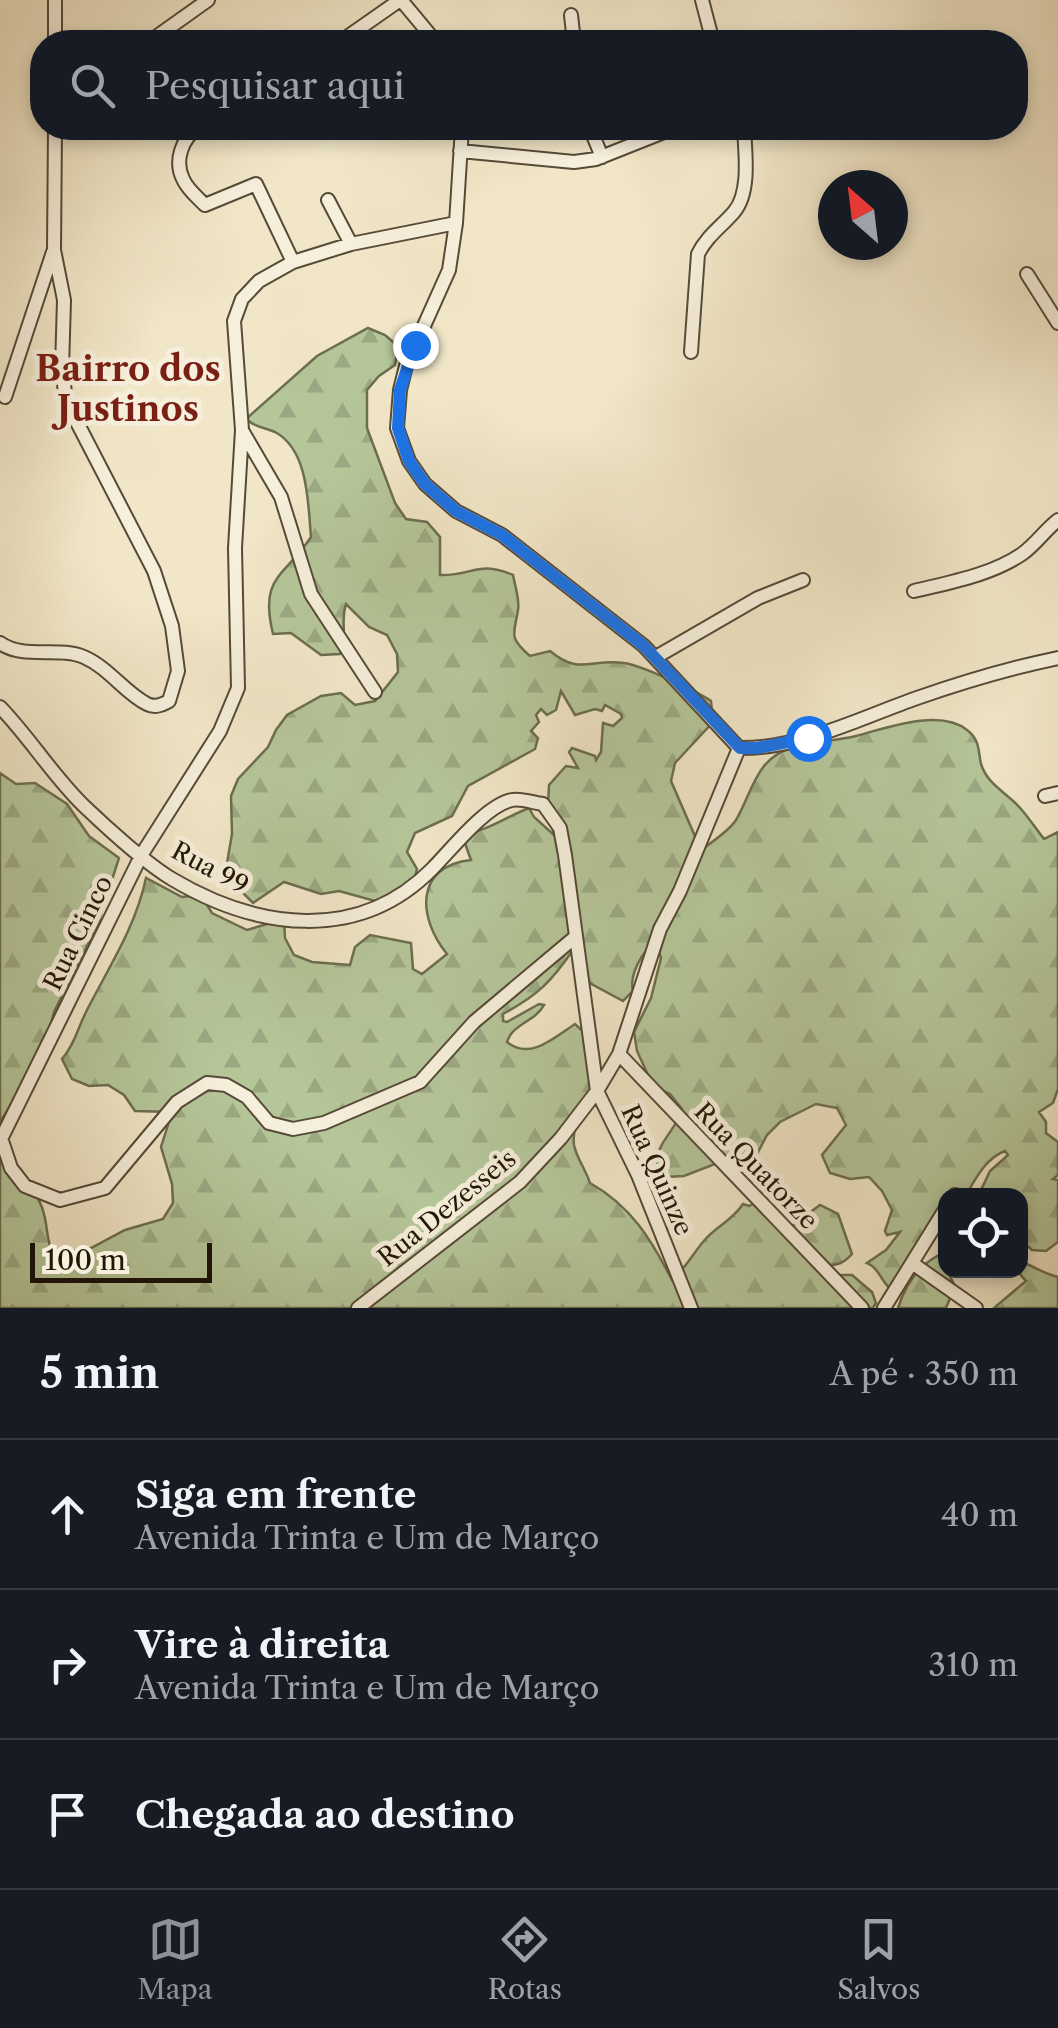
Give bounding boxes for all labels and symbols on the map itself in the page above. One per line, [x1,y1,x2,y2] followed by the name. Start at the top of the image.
[818,170,908,260] north arrow
[393,323,439,369] route end
[35,347,221,430] district label: Bairro dos Justinos
[786,716,832,762] route start
[166,835,254,901] street label: Rua 99
[37,870,119,996] street label: Rua Cinco
[688,1096,824,1236] street label: Rua Quatorze
[614,1100,700,1240] street label: Rua Quinze
[372,1143,522,1273] street label: Rua Dezesseis
[30,1238,212,1282] scale bar

